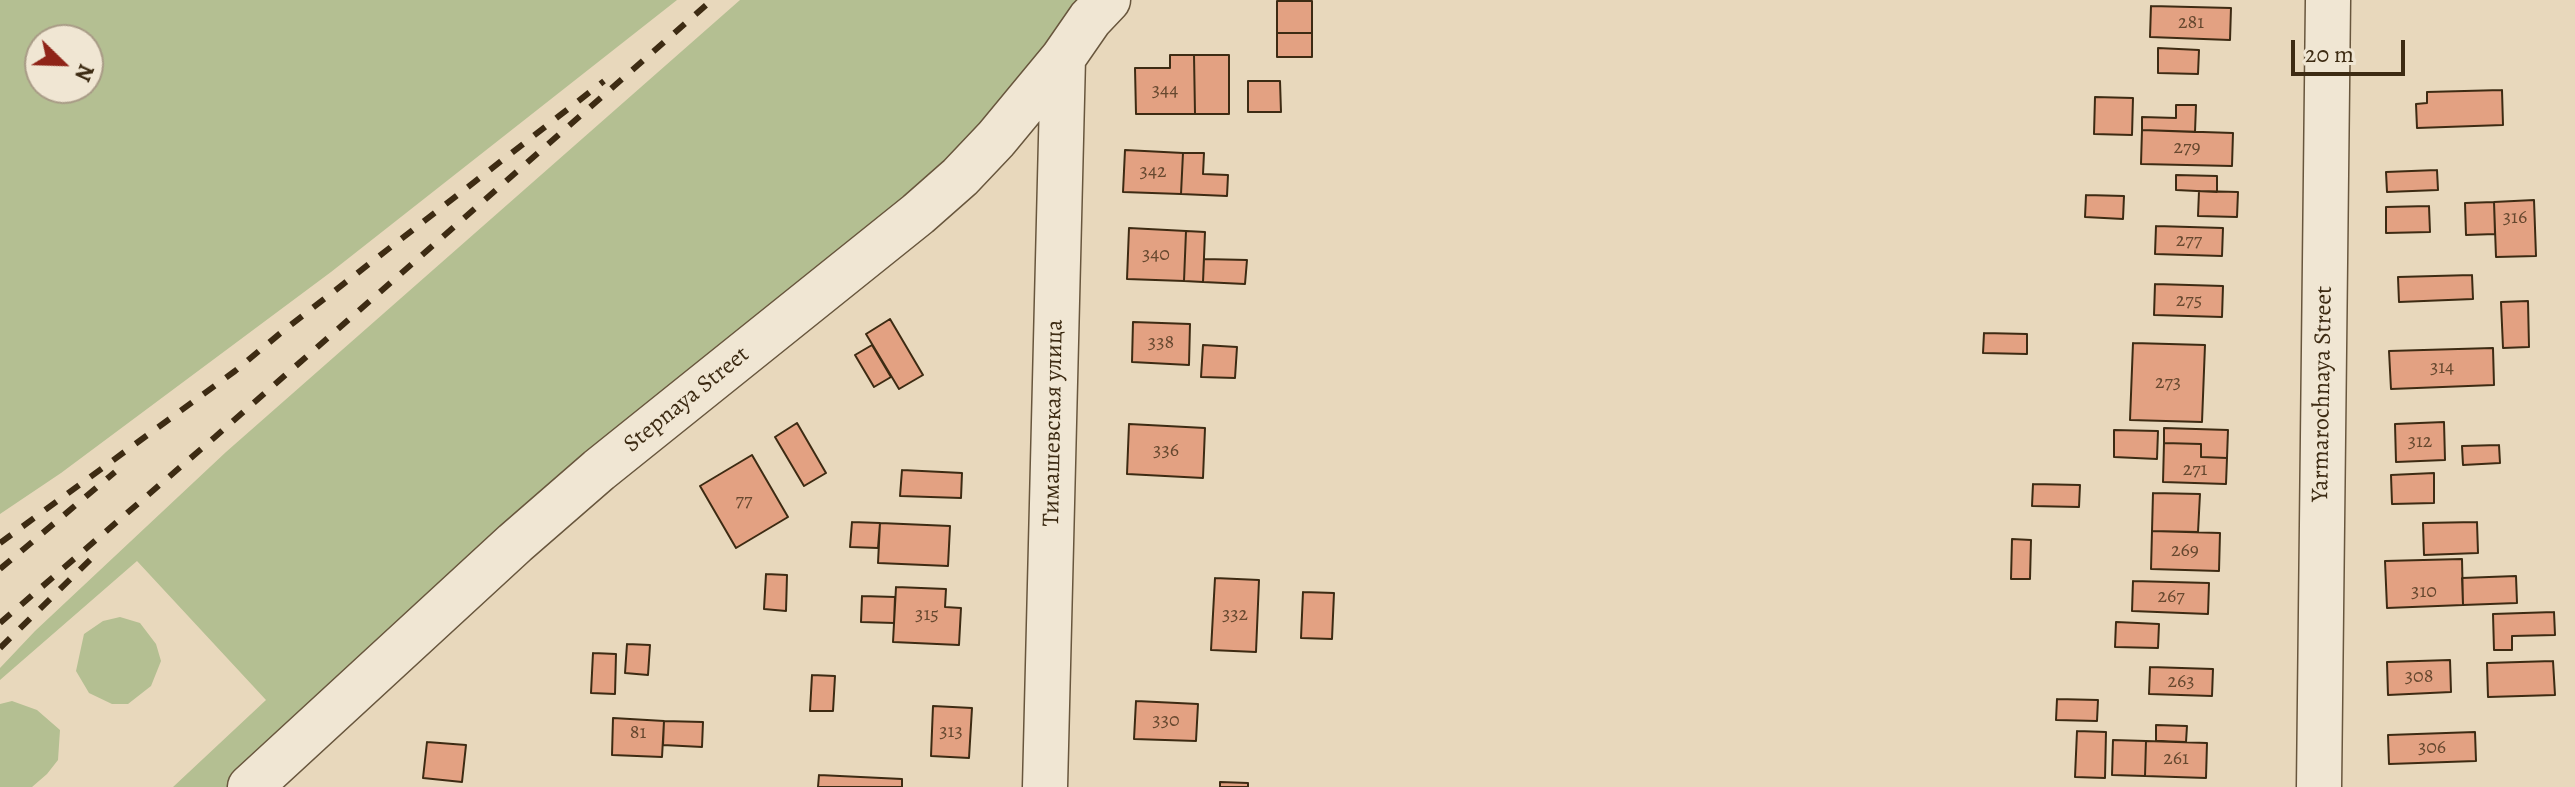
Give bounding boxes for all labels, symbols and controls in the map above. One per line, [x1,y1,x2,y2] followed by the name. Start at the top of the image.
[2178,11,2204,35] house number: 281
[24,24,104,104] north arrow
[2295,24,2409,74] scale bar
[2305,38,2354,70] text: 20 m
[67,59,101,86] text: N
[1152,79,1178,103] house number: 344
[2174,136,2200,160] house number: 279
[1140,160,1166,184] house number: 342
[2503,206,2527,230] house number: 316
[2176,229,2202,253] house number: 277
[1142,243,1170,267] house number: 340
[2307,286,2339,502] street label: Yarmarochnaya Street
[2176,289,2202,313] house number: 275
[1038,319,1070,527] street label: Тимашевская улица
[1148,331,1174,355] house number: 338
[618,341,756,459] street label: Stepnaya Street
[2430,356,2454,380] house number: 314
[2155,371,2181,395] house number: 273
[2408,430,2432,454] house number: 312
[1153,439,1179,463] house number: 336
[2183,458,2207,482] house number: 271
[736,489,752,513] house number: 77
[2171,539,2199,563] house number: 269
[2411,580,2437,604] house number: 310
[2157,585,2185,609] house number: 267
[915,603,939,627] house number: 315
[1222,603,1248,627] house number: 332
[2405,665,2433,689] house number: 308
[2167,670,2195,694] house number: 263
[1152,709,1180,733] house number: 330
[939,720,963,744] house number: 313
[630,721,646,745] house number: 81
[2418,736,2446,760] house number: 306
[2163,747,2189,771] house number: 261

